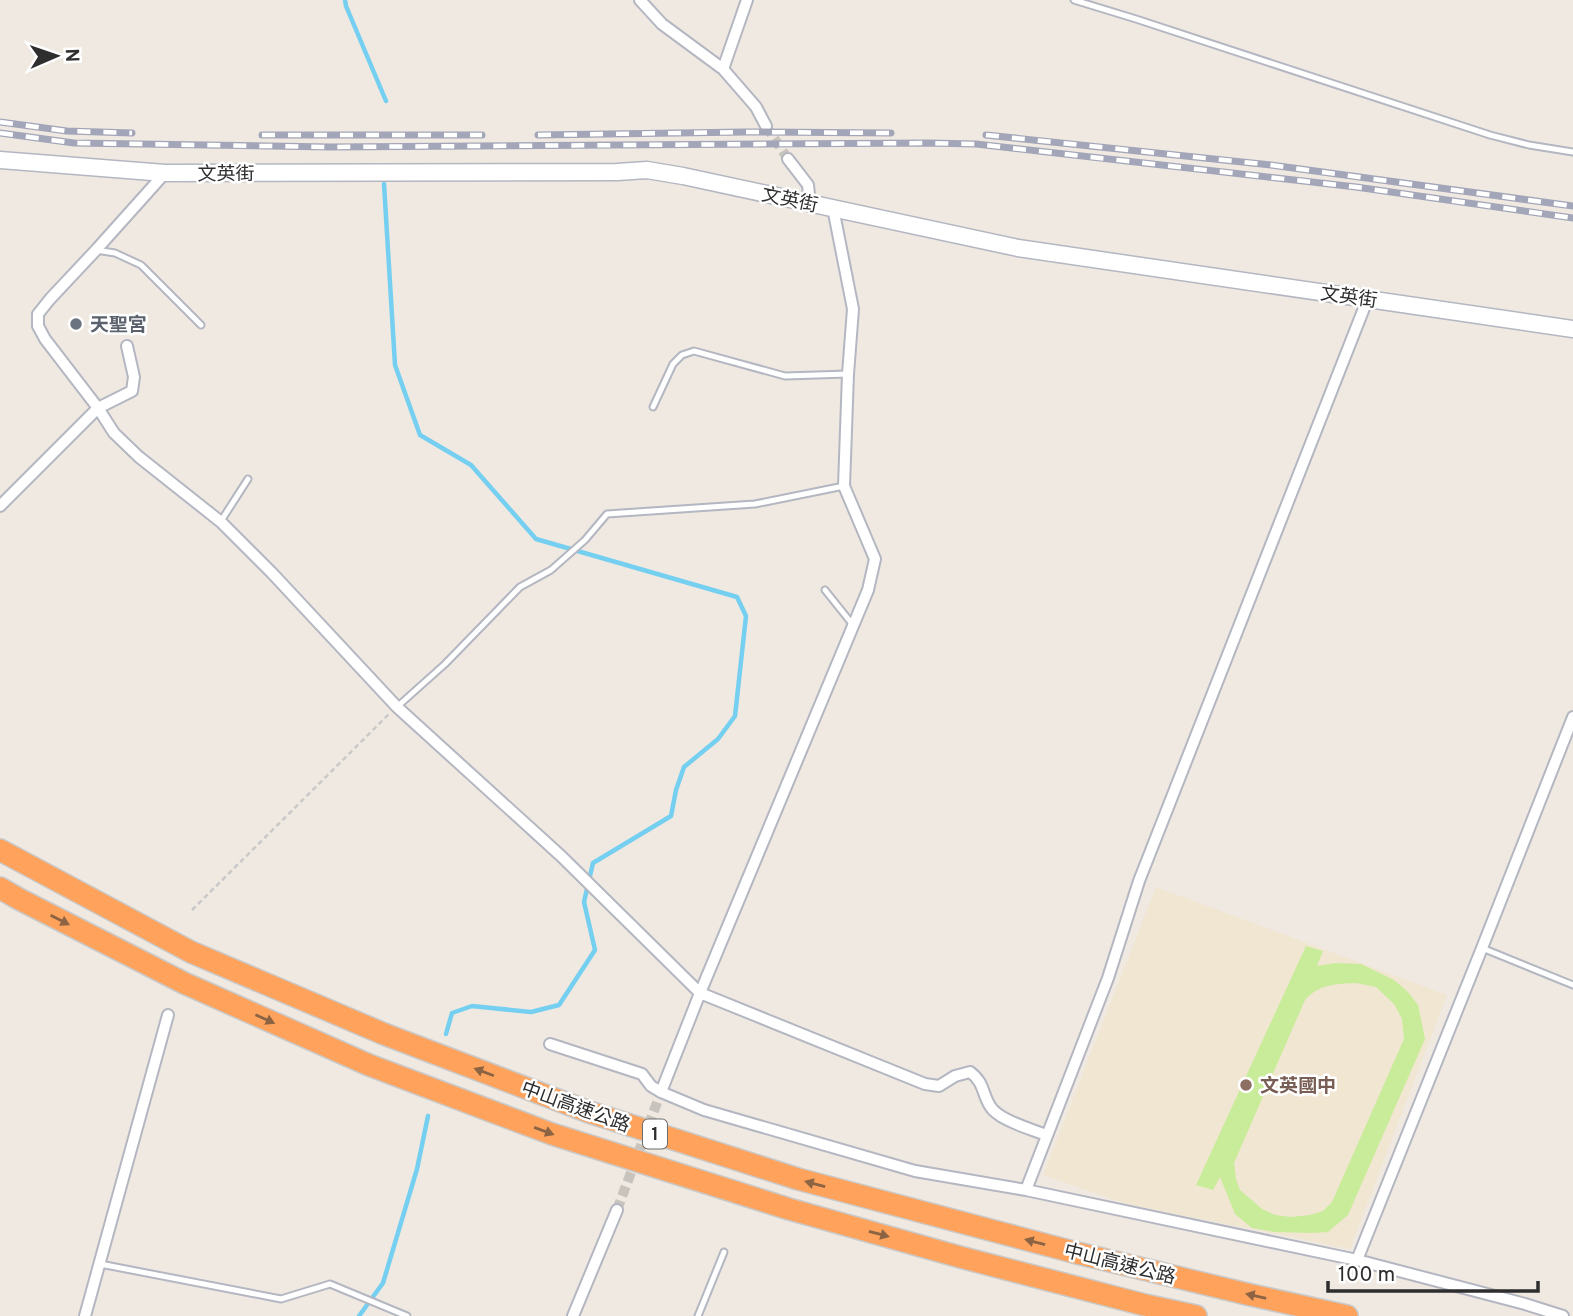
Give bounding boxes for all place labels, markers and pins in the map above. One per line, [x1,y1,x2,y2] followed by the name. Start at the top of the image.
[90,314,147,338] place label: 天聖宮
[68,316,84,332] marker: 天聖宮
[1260,1075,1336,1099] place label: 文英國中
[1238,1077,1254,1093] marker: 文英國中

